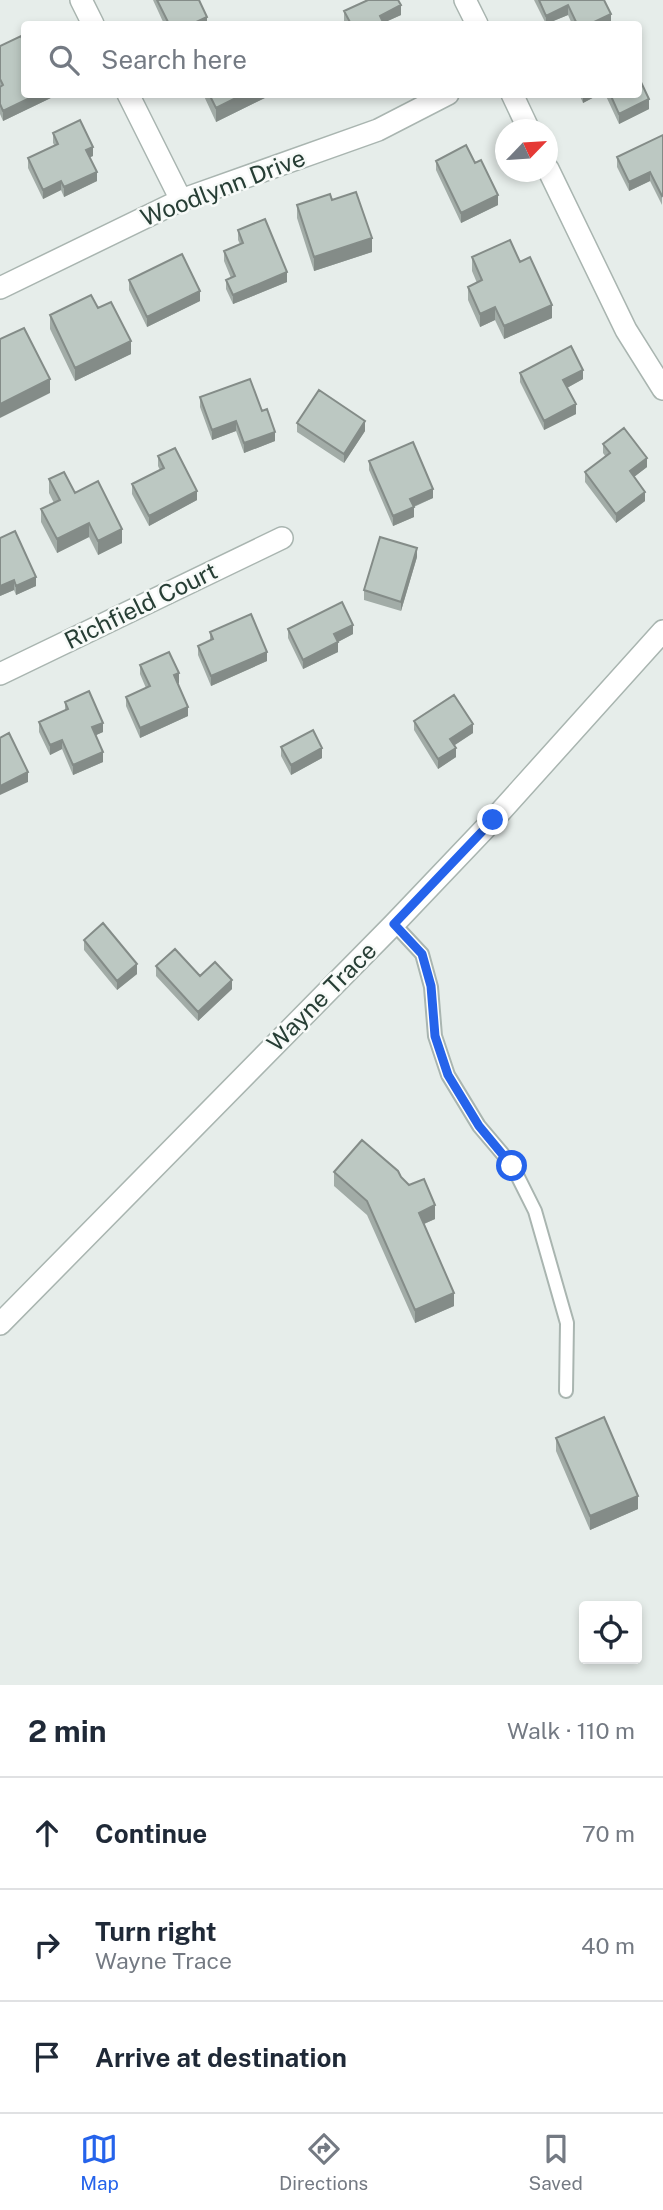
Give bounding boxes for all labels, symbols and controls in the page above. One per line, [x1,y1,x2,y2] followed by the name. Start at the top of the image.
[21,21,642,98] search box
[45,41,83,79] icon: search
[101,44,247,75] text: Search here
[495,119,558,182] north arrow
[136,143,309,231] street label: Woodlynn Drive
[60,556,222,654] street label: Richfield Court
[477,804,508,835] route end
[261,936,382,1057] street label: Wayne Trace
[496,1150,527,1181] route start
[579,1601,642,1664] map controls
[579,1601,642,1664] button: locate
[28,1713,107,1749] text: 2 min
[507,1717,635,1744] text: Walk · 110 m
[28,1814,66,1852] icon: ahead
[95,1818,207,1849] text: Continue
[582,1820,635,1847] text: 70 m
[95,1916,217,1947] text: Turn right
[28,1926,66,1964] icon: right
[581,1932,635,1959] text: 40 m
[95,1947,232,1974] text: Wayne Trace
[28,2038,66,2076] icon: arrive
[95,2042,347,2073] text: Arrive at destination
[80,2130,119,2194] tab: Map
[279,2130,368,2194] tab: Directions
[529,2130,583,2194] tab: Saved

